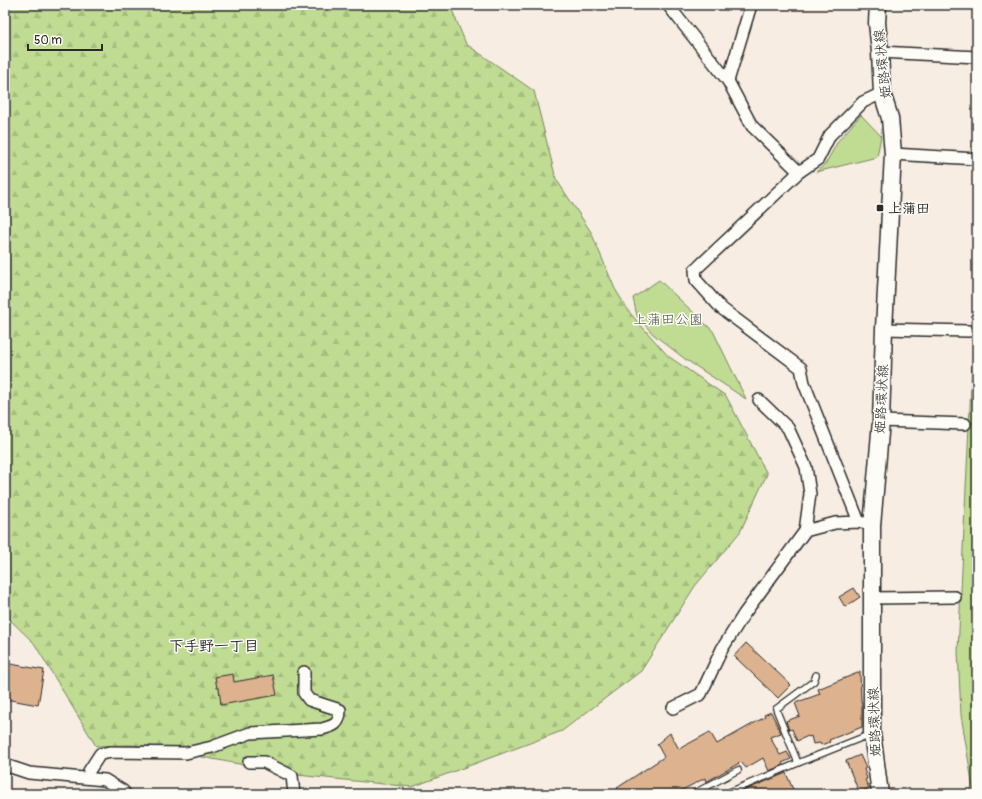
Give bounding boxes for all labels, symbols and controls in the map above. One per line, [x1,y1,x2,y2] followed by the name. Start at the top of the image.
[28,26,102,52] scale bar
[870,28,895,100] street label: 姫路環状線
[34,33,62,48] text: 50 m
[888,200,930,217] place label: 上蒲田
[875,203,885,213] marker: 上蒲田
[633,311,703,328] park label: 上蒲田公園
[871,364,892,434] street label: 姫路環状線
[169,637,259,656] district label: 下手野一丁目
[865,687,884,757] street label: 姫路環状線

